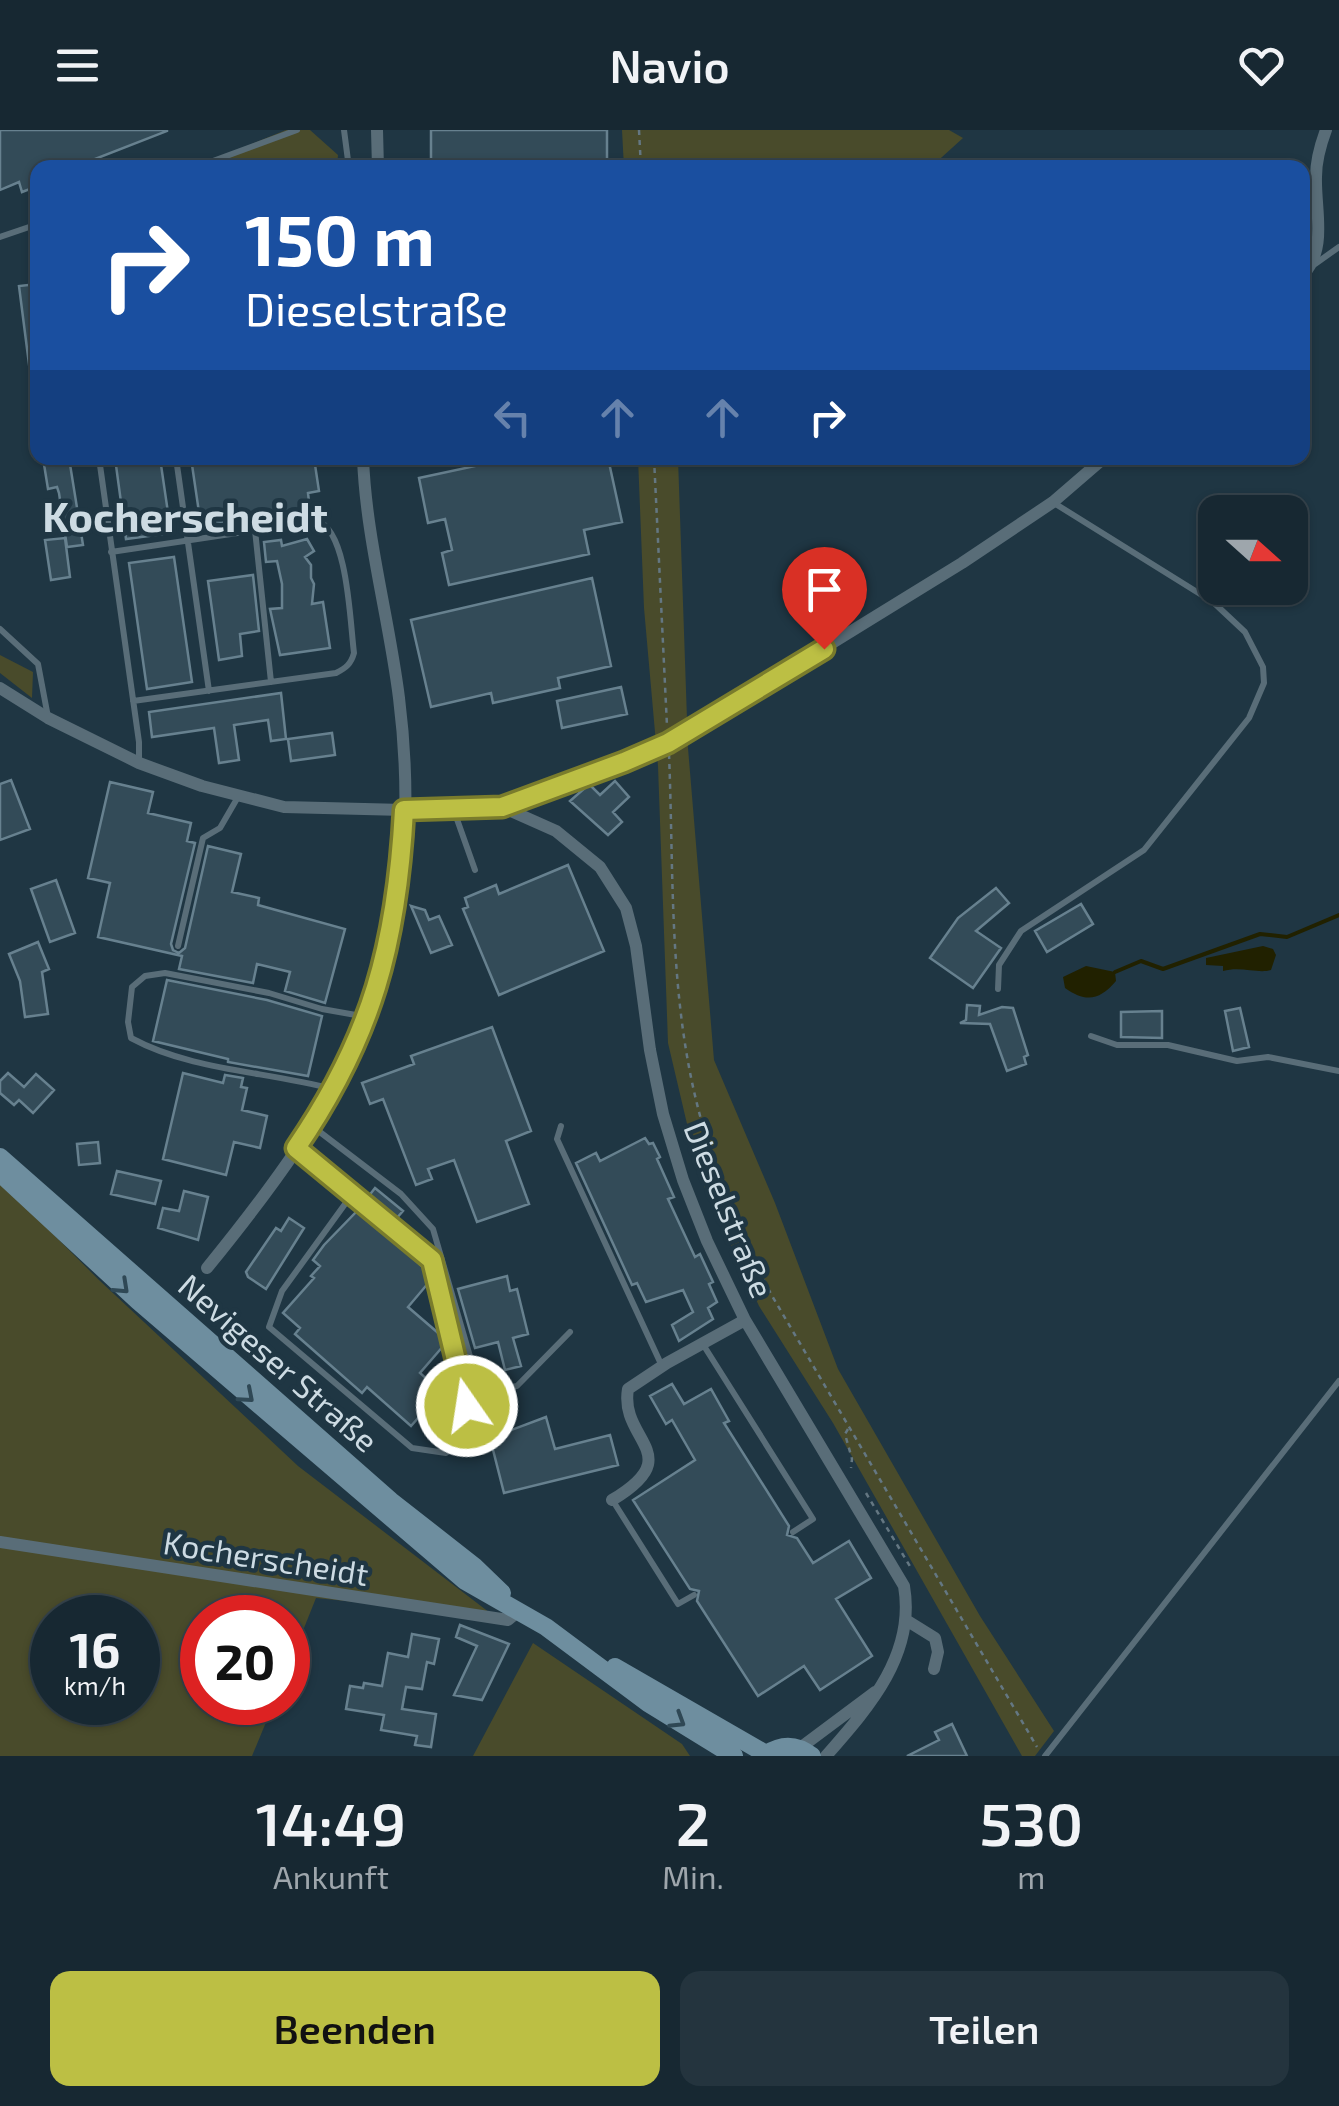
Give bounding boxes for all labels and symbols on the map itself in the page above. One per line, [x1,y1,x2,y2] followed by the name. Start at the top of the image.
[42,490,328,540] district label: Kocherscheidt
[1198,495,1308,605] north arrow
[782,547,867,650] pin
[677,1115,783,1303] street label: Dieselstraße
[172,1265,386,1459] street label: Nevigeser Straße
[111,1275,129,1293] one-way arrow
[415,1354,519,1458] position arrow
[235,1385,254,1403] one-way arrow
[161,1522,371,1592] street label: Kocherscheidt
[180,1595,310,1725] speed limit sign: 20
[667,1709,685,1728] one-way arrow

